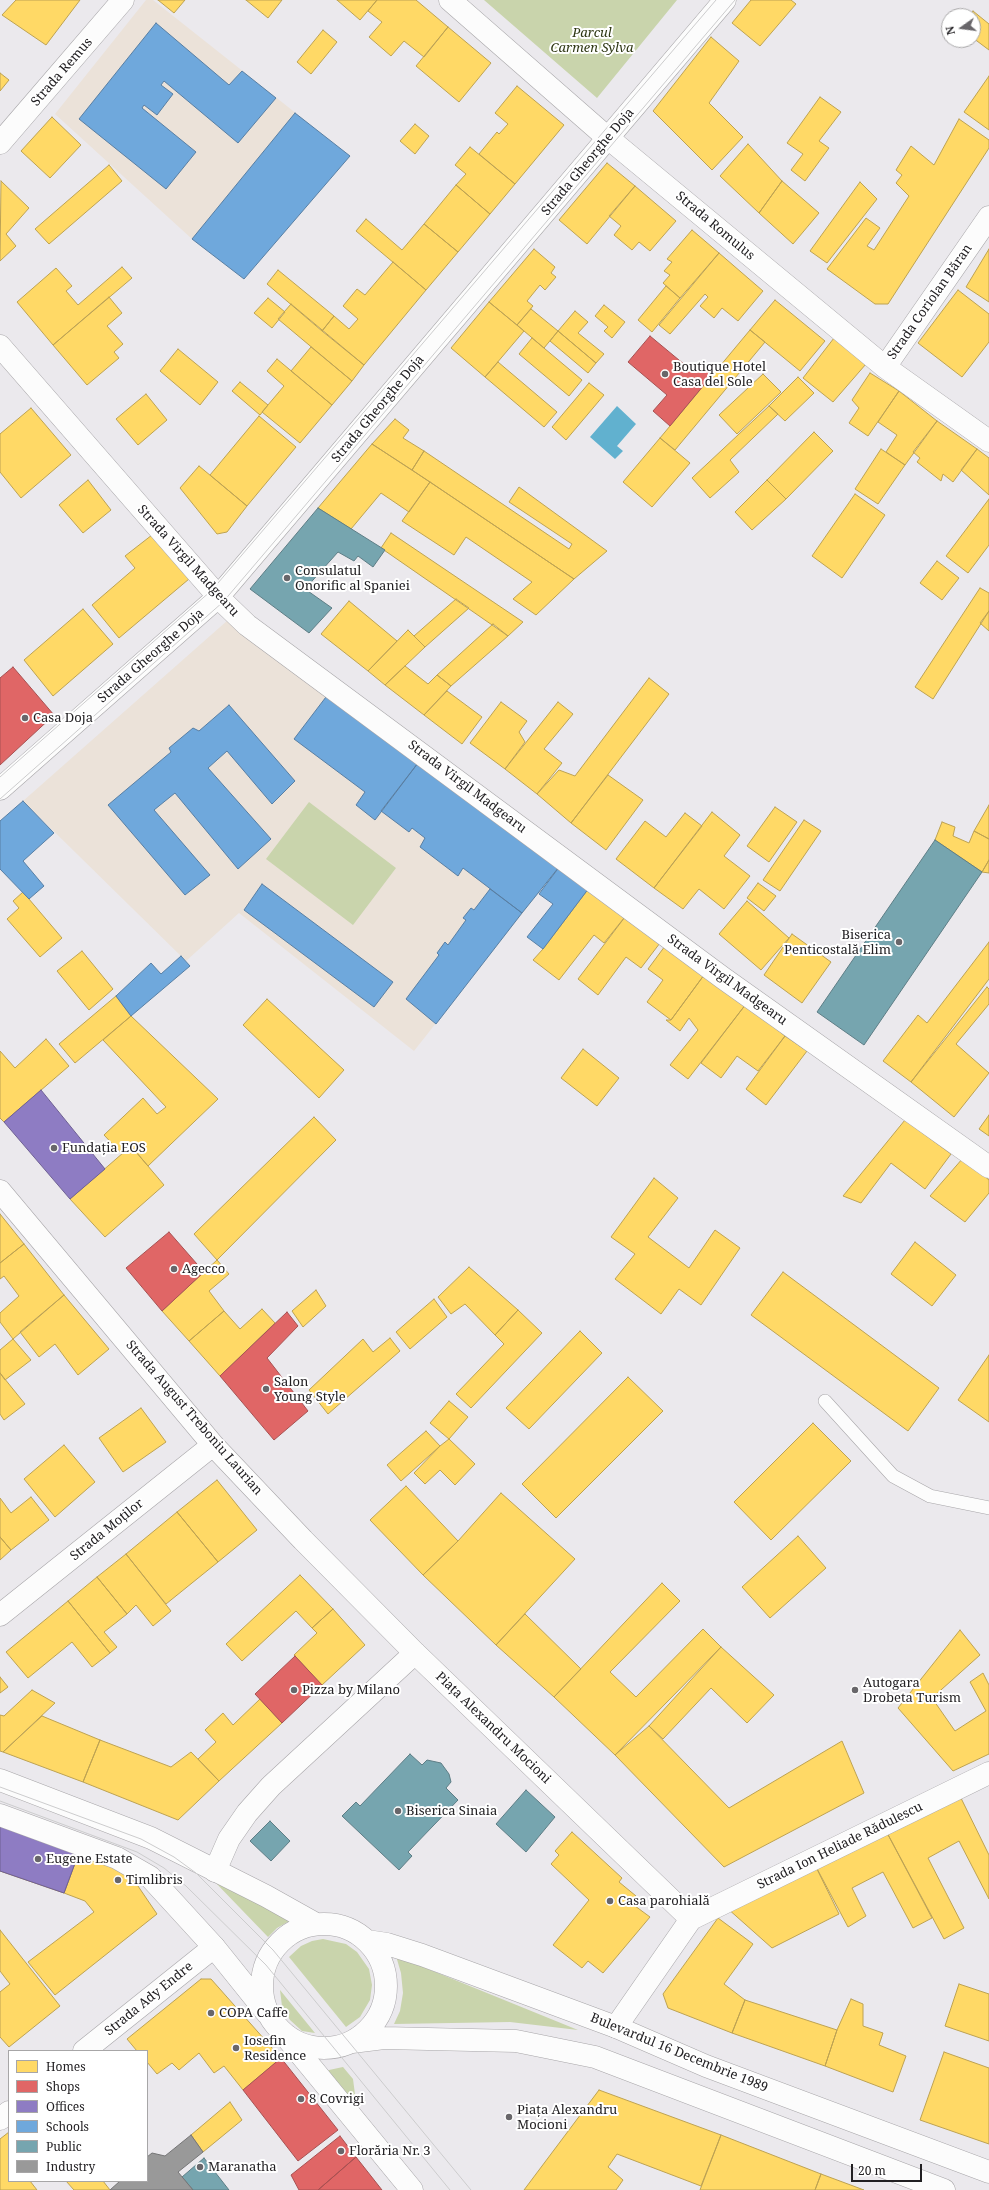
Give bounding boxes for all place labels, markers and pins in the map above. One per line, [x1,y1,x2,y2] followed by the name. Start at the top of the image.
[673,359,766,390] place label: Boutique Hotel Casa del Sole
[660,369,670,379] marker: Boutique Hotel Casa del Sole
[295,563,410,594] place label: Consulatul Onorific al Spaniei
[282,573,292,583] marker: Consulatul Onorific al Spaniei
[33,710,93,726] place label: Casa Doja
[20,713,30,723] marker: Casa Doja
[784,927,891,958] place label: Biserica Penticostală Elim
[894,937,904,947] marker: Biserica Penticostală Elim
[62,1140,146,1156] place label: Fundația EOS
[49,1143,59,1153] marker: Fundația EOS
[182,1261,225,1277] place label: Agecco
[169,1264,179,1274] marker: Agecco
[274,1374,346,1405] place label: Salon Young Style
[261,1384,271,1394] marker: Salon Young Style
[863,1675,961,1706] place label: Autogara Drobeta Turism
[302,1682,400,1698] place label: Pizza by Milano
[289,1685,299,1695] marker: Pizza by Milano
[850,1685,860,1695] marker: Autogara Drobeta Turism
[406,1803,497,1819] place label: Biserica Sinaia
[393,1806,403,1816] marker: Biserica Sinaia
[46,1851,132,1867] place label: Eugene Estate
[33,1854,43,1864] marker: Eugene Estate
[126,1872,183,1888] place label: Timlibris
[113,1875,123,1885] marker: Timlibris
[618,1893,710,1909] place label: Casa parohială
[605,1896,615,1906] marker: Casa parohială
[219,2005,288,2021] place label: COPA Caffe
[206,2008,216,2018] marker: COPA Caffe
[244,2033,306,2064] place label: Iosefin Residence
[231,2043,241,2053] marker: Iosefin Residence
[309,2091,364,2107] place label: 8 Covrigi
[296,2094,306,2104] marker: 8 Covrigi
[517,2102,617,2133] place label: Piața Alexandru Mocioni
[504,2112,514,2122] marker: Piața Alexandru Mocioni
[349,2143,431,2159] place label: Florăria Nr. 3
[336,2146,346,2156] marker: Florăria Nr. 3
[208,2159,277,2175] place label: Maranatha
[195,2162,205,2172] marker: Maranatha

